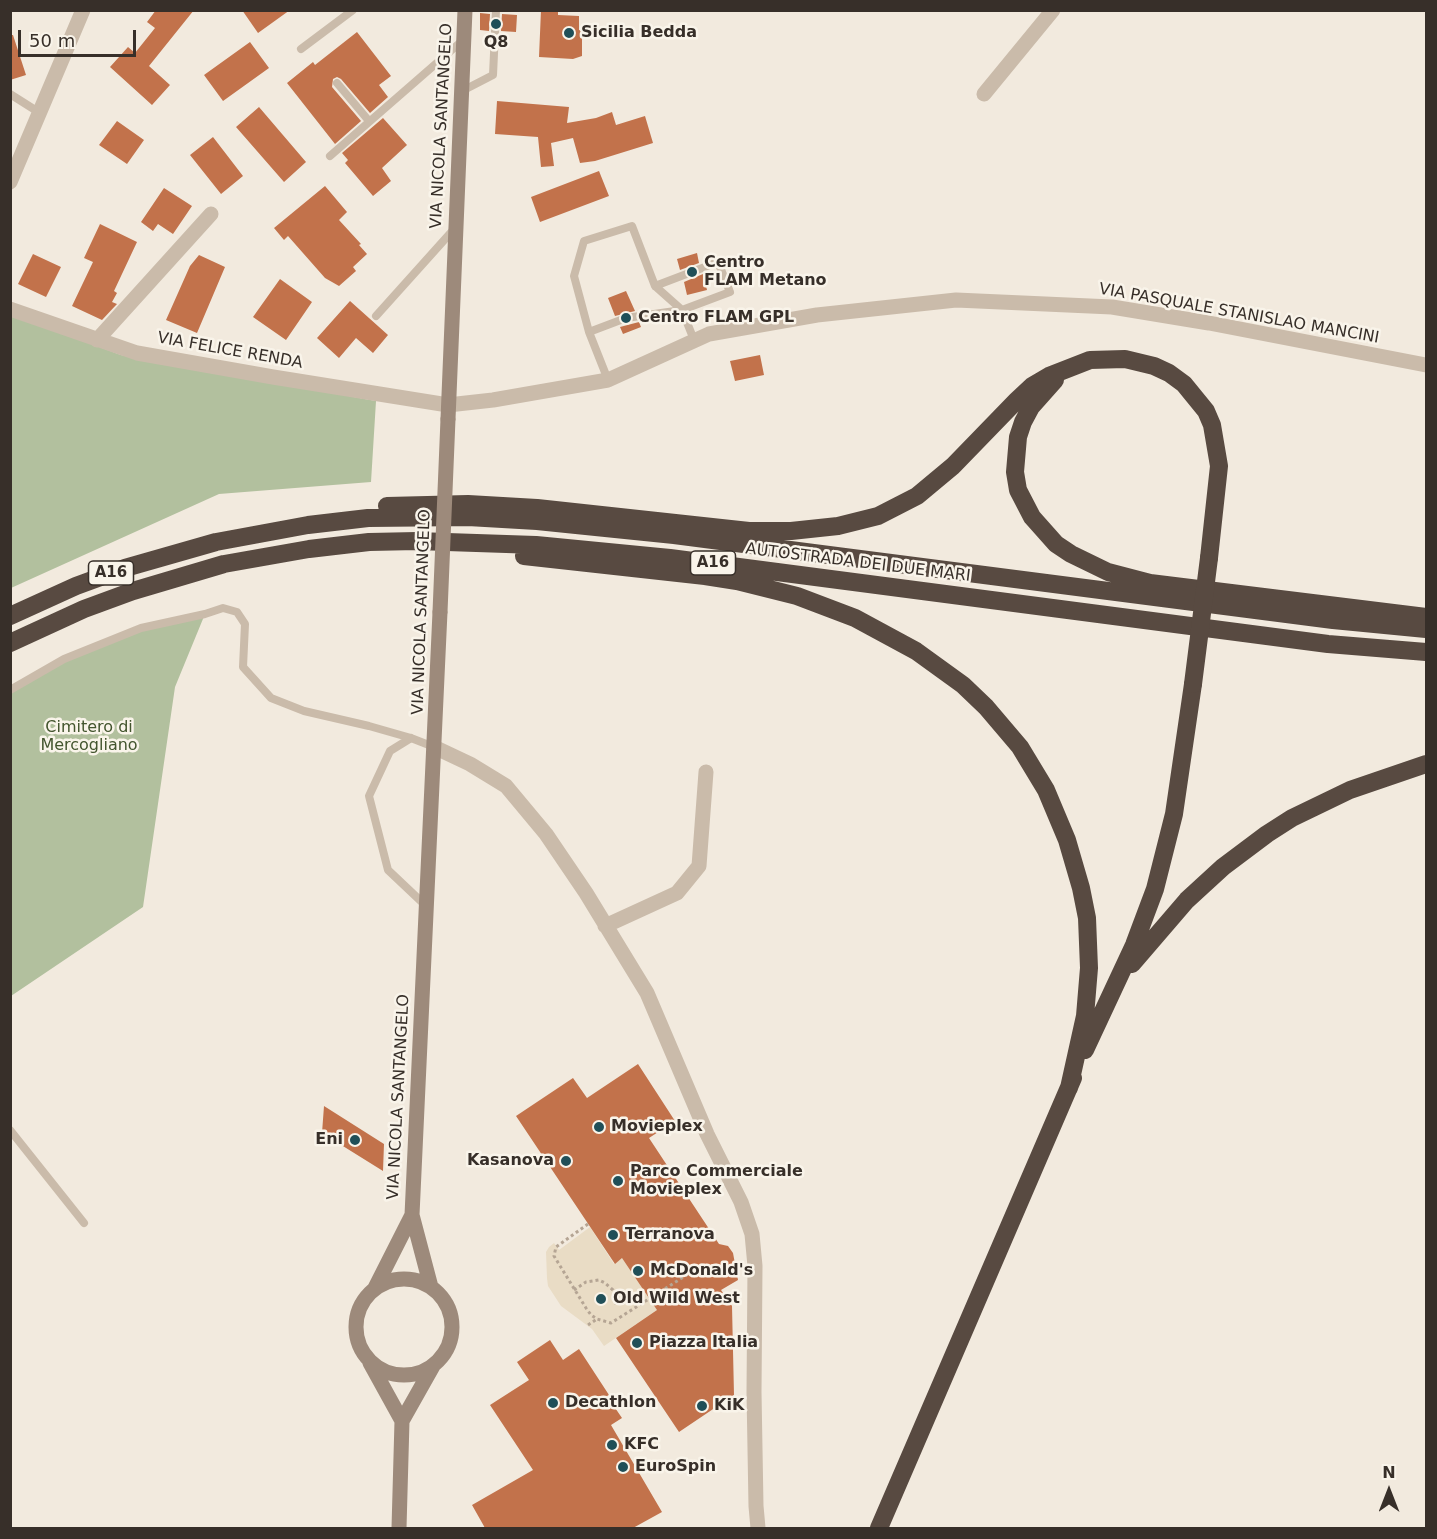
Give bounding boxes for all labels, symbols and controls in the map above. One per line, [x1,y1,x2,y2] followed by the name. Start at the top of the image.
[489,17,503,31] marker: Q8
[21,18,140,56] scale bar
[427,23,457,229] street label: VIA NICOLA SANTANGELO
[581,23,697,43] place label: Sicilia Bedda
[562,26,576,40] marker: Sicilia Bedda
[29,30,75,51] text: 50 m
[484,33,508,53] place label: Q8
[704,253,827,291] place label: Centro FLAM Metano
[685,265,699,279] marker: Centro FLAM Metano
[1097,280,1381,348] street label: VIA PASQUALE STANISLAO MANCINI
[638,308,794,328] place label: Centro FLAM GPL
[619,311,633,325] marker: Centro FLAM GPL
[156,329,304,373] street label: VIA FELICE RENDA
[409,509,435,715] street label: VIA NICOLA SANTANGELO
[744,540,972,586] street label: AUTOSTRADA DEI DUE MARI
[690,551,736,575] road number: A16
[88,561,134,585] road number: A16
[40,718,138,756] park label: Cimitero di Mercogliano
[384,994,414,1200] street label: VIA NICOLA SANTANGELO
[611,1117,703,1137] place label: Movieplex
[592,1120,606,1134] marker: Movieplex
[315,1130,343,1150] place label: Eni
[348,1133,362,1147] marker: Eni
[467,1151,554,1171] place label: Kasanova
[559,1154,573,1168] marker: Kasanova
[630,1162,803,1200] place label: Parco Commerciale Movieplex
[611,1174,625,1188] marker: Parco Commerciale Movieplex
[625,1225,715,1245] place label: Terranova
[606,1228,620,1242] marker: Terranova
[650,1261,753,1281] place label: McDonald's
[631,1264,645,1278] marker: McDonald's
[613,1289,740,1309] place label: Old Wild West
[594,1292,608,1306] marker: Old Wild West
[649,1333,758,1353] place label: Piazza Italia
[630,1336,644,1350] marker: Piazza Italia
[565,1393,656,1413] place label: Decathlon
[546,1396,560,1410] marker: Decathlon
[714,1396,744,1416] place label: KiK
[695,1399,709,1413] marker: KiK
[624,1435,659,1455] place label: KFC
[605,1438,619,1452] marker: KFC
[635,1457,716,1477] place label: EuroSpin
[616,1460,630,1474] marker: EuroSpin
[1359,1461,1419,1521] north arrow
[1382,1463,1396,1482] text: N

